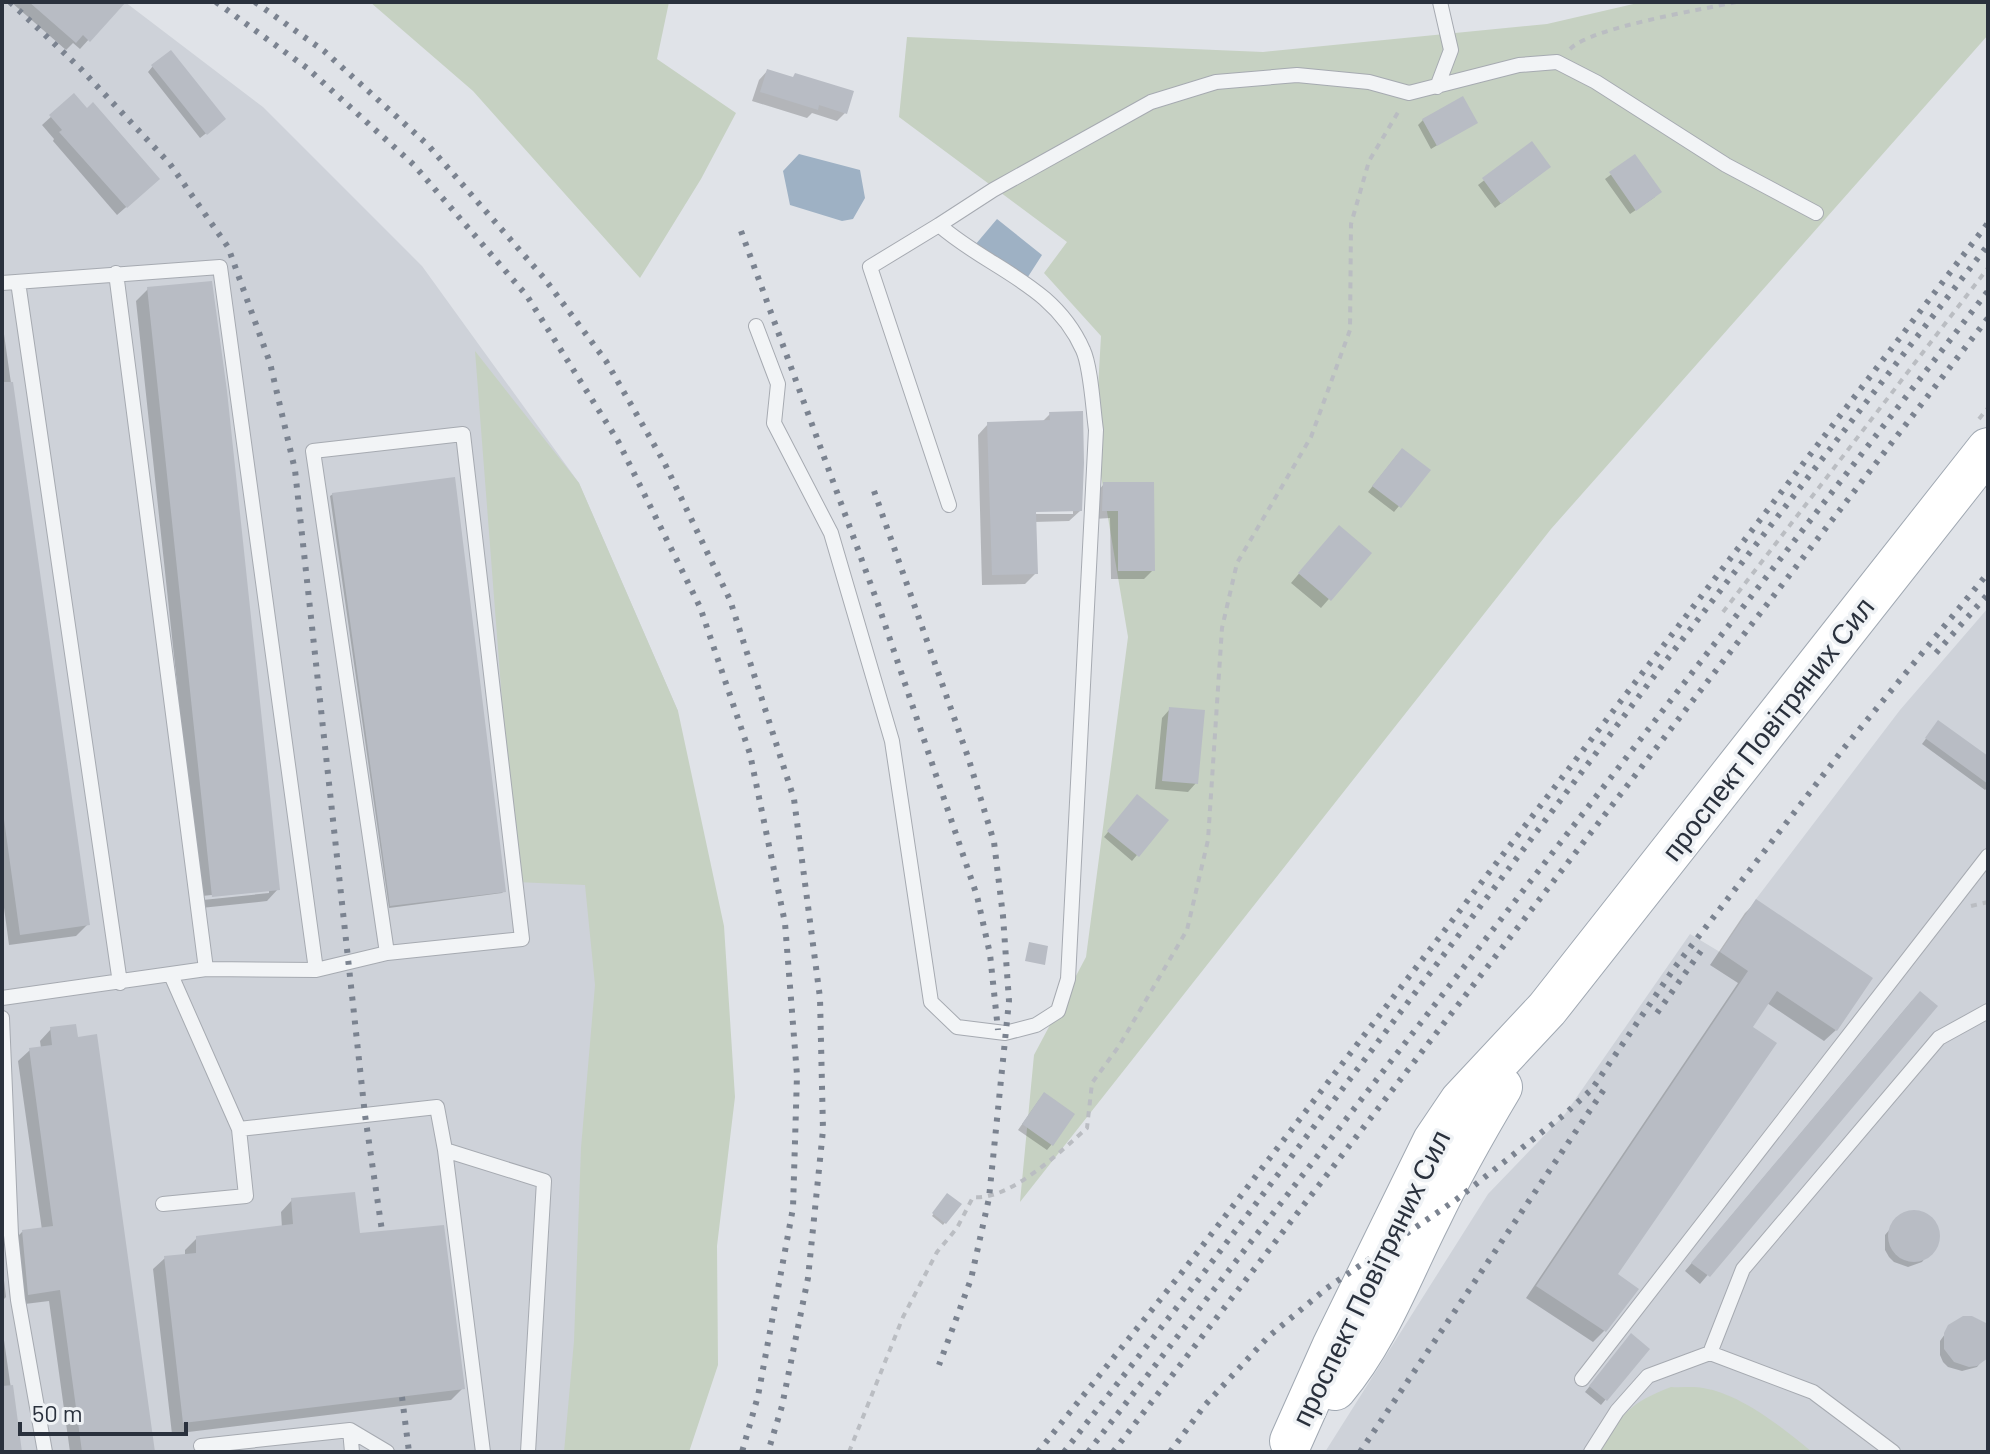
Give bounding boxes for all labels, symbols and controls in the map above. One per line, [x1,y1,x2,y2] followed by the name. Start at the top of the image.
[1654,590,1881,867] street label: проспект Повітряних Сил
[1284,1124,1457,1431] street label: проспект Повітряних Сил
[20,1386,186,1436] scale bar
[32,1398,83,1427] text: 50 m

